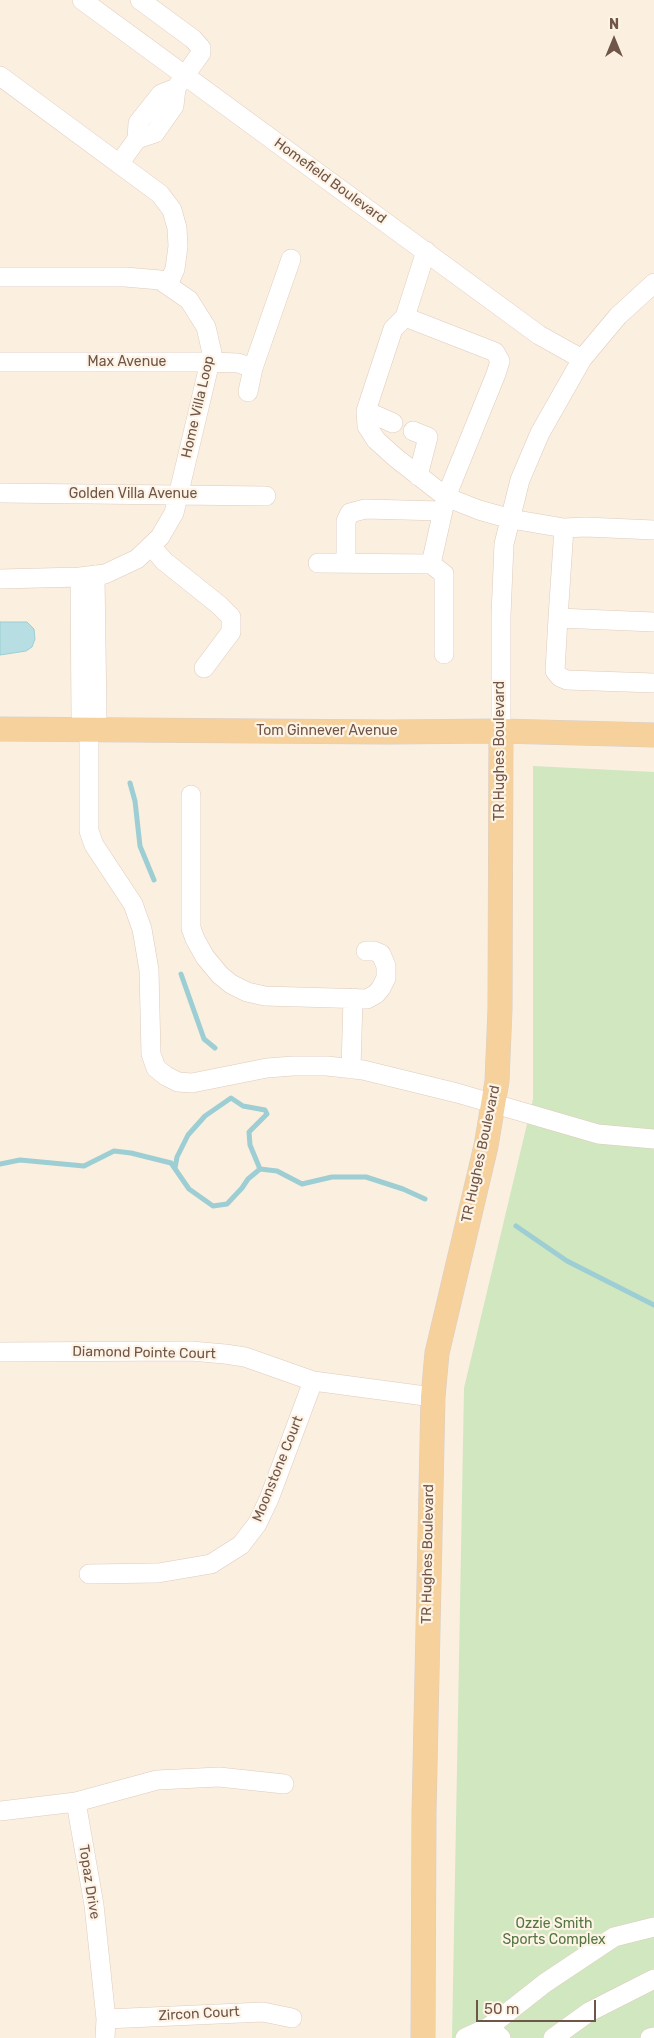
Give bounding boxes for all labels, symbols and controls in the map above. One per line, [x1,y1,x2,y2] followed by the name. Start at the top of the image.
[589,15,639,65] north arrow
[609,16,619,33] text: N
[271,135,389,227] street label: Homefield Boulevard
[88,354,166,370] street label: Max Avenue
[178,354,218,460] street label: Home Villa Loop
[69,486,197,502] street label: Golden Villa Avenue
[492,681,508,821] street label: TR Hughes Boulevard
[256,723,398,739] street label: Tom Ginnever Avenue
[458,1084,504,1224] street label: TR Hughes Boulevard
[72,1343,216,1363] street label: Diamond Pointe Court
[249,1414,307,1524] street label: Moonstone Court
[418,1484,438,1624] street label: TR Hughes Boulevard
[75,1844,103,1920] street label: Topaz Drive
[502,1916,606,1948] park label: Ozzie Smith Sports Complex
[479,1990,599,2022] scale bar
[484,2000,519,2018] text: 50 m
[158,2003,240,2025] street label: Zircon Court

